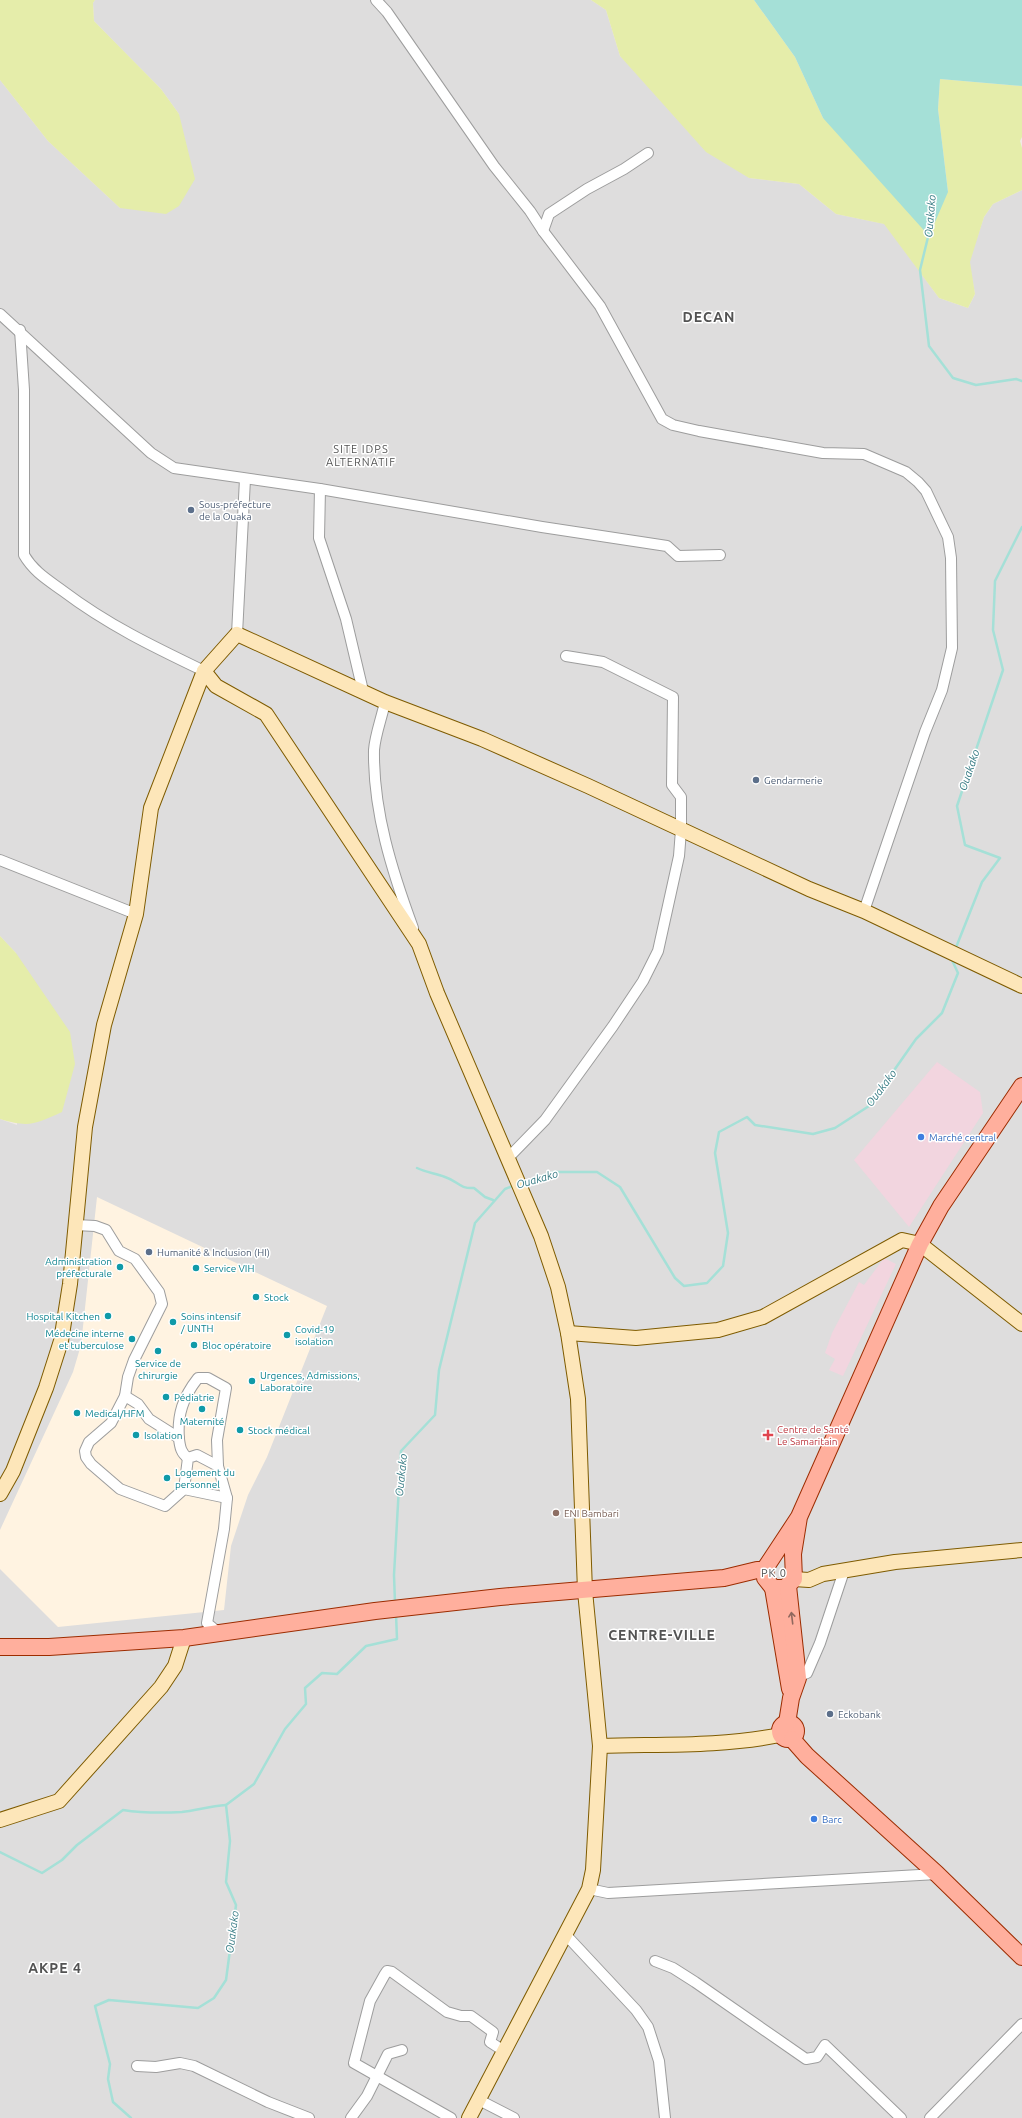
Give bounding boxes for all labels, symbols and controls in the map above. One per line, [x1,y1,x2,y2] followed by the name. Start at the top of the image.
[922,194,938,238] water label: Ouakako
[682,309,736,325] district label: DECAN
[326,443,396,468] district label: SITE IDPS ALTERNATIF
[199,499,271,522] place label: Sous-préfecture de la Ouaka
[186,505,196,515] marker: Sous-préfecture de la Ouaka
[956,748,982,792] water label: Ouakako
[751,775,761,785] marker: Gendarmerie
[764,775,823,786] place label: Gendarmerie
[863,1067,899,1109] water label: Ouakako
[916,1132,926,1142] marker: Marché central
[929,1132,996,1143] place label: Marché central
[515,1167,559,1191] water label: Ouakako
[144,1247,154,1257] marker: Humanité & Inclusion (HI)
[157,1247,270,1258] place label: Humanité & Inclusion (HI)
[45,1256,112,1279] place label: Administration préfecturale
[115,1262,125,1272] marker: Administration préfecturale
[191,1263,201,1273] marker: Service VIH
[204,1263,254,1274] place label: Service VIH
[251,1292,261,1302] marker: Stock
[264,1292,289,1303] place label: Stock
[26,1311,100,1322] place label: Hospital Kitchen
[103,1311,113,1321] marker: Hospital Kitchen
[180,1311,241,1334] place label: Soins intensif / UNTH
[168,1317,178,1327] marker: Soins intensif / UNTH
[295,1324,334,1347] place label: Covid-19 isolation
[45,1328,124,1351] place label: Médecine interne et tuberculose
[282,1330,292,1340] marker: Covid-19 isolation
[127,1334,137,1344] marker: Médecine interne et tuberculose
[189,1340,199,1350] marker: Bloc opératoire
[202,1340,271,1351] place label: Bloc opératoire
[153,1346,163,1356] marker: Service de chirurgie
[135,1358,181,1381] place label: Service de chirurgie
[260,1370,360,1393] place label: Urgences, Admissions, Laboratoire
[247,1376,257,1386] marker: Urgences, Admissions, Laboratoire
[161,1392,171,1402] marker: Pédiatrie
[174,1392,214,1403] place label: Pédiatrie
[197,1404,207,1414] marker: Maternité
[72,1408,82,1418] marker: Medical/HFM
[85,1408,144,1419] place label: Medical/HFM
[180,1416,224,1427] place label: Maternité
[777,1424,849,1447] place label: Centre de Santé Le Samaritain
[235,1425,245,1435] marker: Stock médical
[248,1425,310,1436] place label: Stock médical
[762,1429,774,1441] marker: Centre de Santé Le Samaritain
[131,1430,141,1440] marker: Isolation
[144,1430,182,1441] place label: Isolation
[393,1453,409,1497] water label: Ouakako
[175,1467,235,1490] place label: Logement du personnel
[162,1473,172,1483] marker: Logement du personnel
[551,1508,561,1518] marker: ENI Bambari
[564,1508,619,1519] place label: ENI Bambari
[761,1567,787,1579] district label: PK 0
[788,1612,796,1625] one-way arrow
[608,1627,716,1643] district label: CENTRE-VILLE
[825,1709,835,1719] marker: Eckobank
[838,1709,881,1720] place label: Eckobank
[809,1814,819,1824] marker: Barc
[822,1814,842,1825] place label: Barc
[223,1910,241,1954] water label: Ouakako
[28,1960,82,1976] district label: AKPE 4

